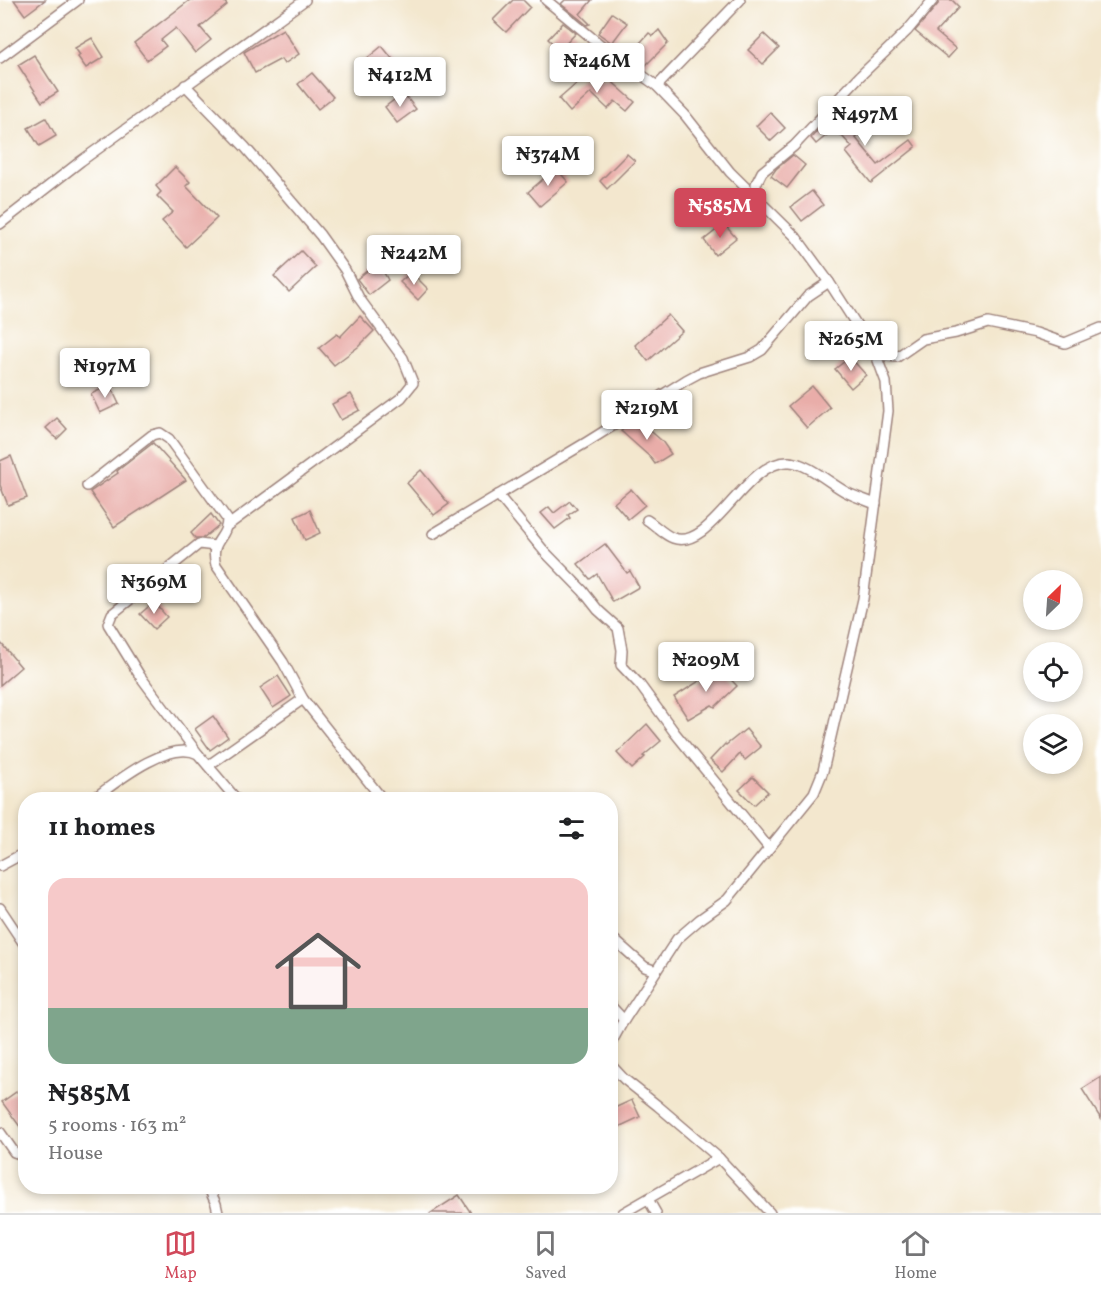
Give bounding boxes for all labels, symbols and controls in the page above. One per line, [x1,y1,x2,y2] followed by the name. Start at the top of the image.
[555,43,639,94] pin: ₦246M
[564,48,630,76] text: ₦246M
[358,57,442,108] pin: ₦412M
[368,62,432,90] text: ₦412M
[823,96,907,147] pin: ₦497M
[832,101,898,129] text: ₦497M
[506,136,590,187] pin: ₦374M
[516,141,580,169] text: ₦374M
[678,188,762,239] pin: ₦585M
[688,193,752,221] text: ₦585M
[372,235,456,286] pin: ₦242M
[381,240,447,268] text: ₦242M
[809,321,893,372] pin: ₦265M
[819,326,883,354] text: ₦265M
[63,348,147,399] pin: ₦197M
[74,353,136,381] text: ₦197M
[605,390,689,441] pin: ₦219M
[615,395,679,423] text: ₦219M
[112,564,196,615] pin: ₦369M
[121,569,187,597] text: ₦369M
[1023,570,1083,630] north arrow
[1023,570,1083,774] map controls
[664,642,748,693] pin: ₦209M
[1023,642,1083,702] button: locate
[672,647,740,675] text: ₦209M
[1023,714,1083,774] button: layers
[48,810,155,846] text: 11 homes
[555,812,588,845] icon: filters
[264,917,372,1025] icon: home
[48,1076,131,1112] text: ₦585M
[48,1112,186,1140] text: 5 rooms · 163 m²
[48,1140,103,1168] text: House
[164,1227,197,1285] tab: Map
[525,1227,566,1285] tab: Saved
[895,1227,937,1285] tab: Home

